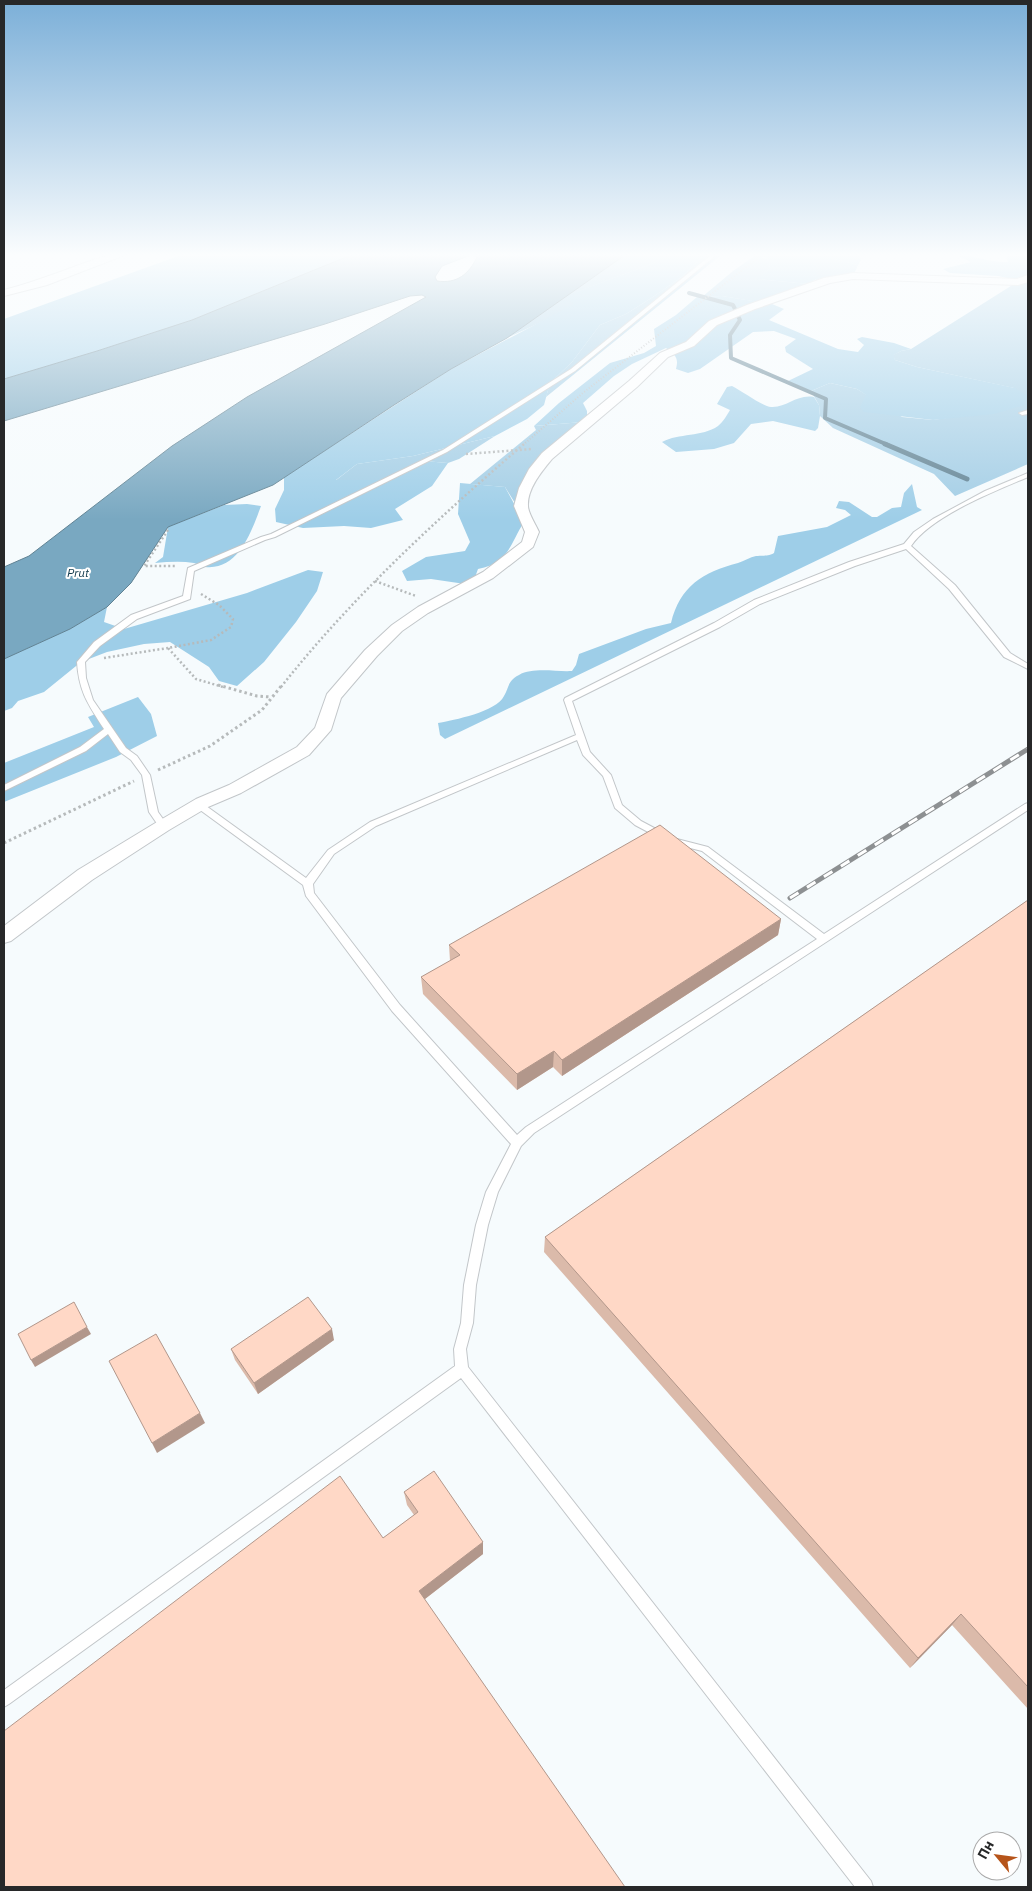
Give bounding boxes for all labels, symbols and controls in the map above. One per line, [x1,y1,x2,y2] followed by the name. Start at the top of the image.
[67,565,90,580] water label: Prut
[972,1831,1022,1881] north arrow
[973,1837,998,1862] text: Пн

